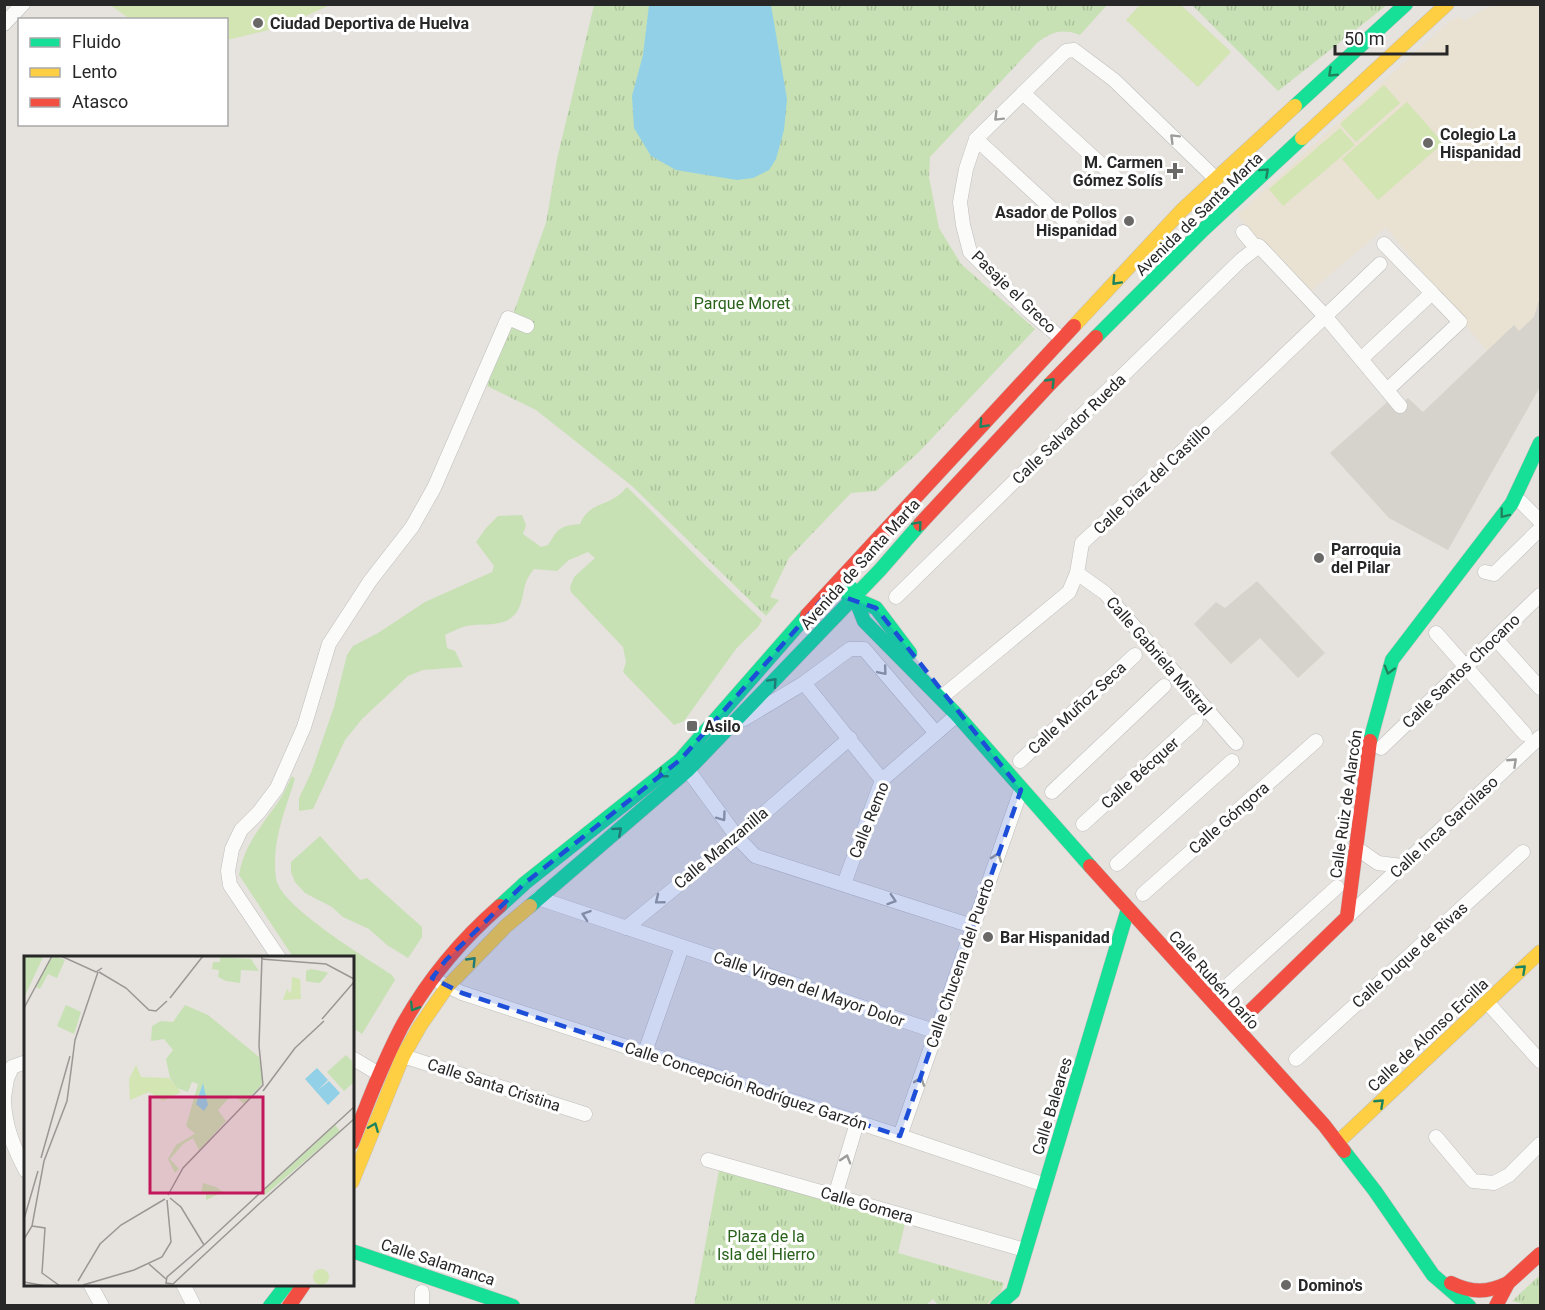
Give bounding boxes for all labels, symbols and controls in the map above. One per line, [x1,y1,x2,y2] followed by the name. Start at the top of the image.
[270,14,469,33] place label: Ciudad Deportiva de Huelva
[251,16,265,30] marker: Ciudad Deportiva de Huelva
[18,18,228,126] legend
[1335,18,1448,56] scale bar
[1344,28,1384,49] text: 50 m
[72,31,121,52] text: Fluido
[72,61,117,82] text: Lento
[1328,65,1339,76] one-way arrow
[72,91,128,112] text: Atasco
[994,111,1005,121] one-way arrow
[1440,125,1521,162] place label: Colegio La Hispanidad
[1171,134,1182,145] one-way arrow
[1421,136,1435,150] marker: Colegio La Hispanidad
[1131,148,1267,280] street label: Avenida de Santa Marta
[1073,153,1163,190] place label: M. Carmen Gómez Solís
[1168,164,1182,178] marker: M. Carmen Gómez Solís
[1258,169,1269,180] one-way arrow
[995,203,1117,240] place label: Asador de Pollos Hispanidad
[1122,214,1136,228] marker: Asador de Pollos Hispanidad
[968,247,1060,337] street label: Pasaje el Greco
[1112,274,1123,285] one-way arrow
[694,294,790,313] park label: Parque Moret
[1008,370,1130,488] street label: Calle Salvador Rueda
[1044,379,1055,389] one-way arrow
[980,416,991,427] one-way arrow
[1089,420,1215,538] street label: Calle Díaz del Castillo
[796,495,924,633] street label: Avenida de Santa Marta
[1500,507,1511,518] one-way arrow
[911,521,922,532] one-way arrow
[1331,540,1402,577] place label: Parroquia del Pilar
[1312,551,1326,565] marker: Parroquia del Pilar
[1102,593,1216,719] street label: Calle Gabriela Mistral
[1398,610,1524,732] street label: Calle Santos Chocano
[1024,658,1130,758] street label: Calle Muñoz Seca
[876,664,887,675] one-way arrow
[1384,664,1396,675] one-way arrow
[766,678,777,689] one-way arrow
[704,717,740,736] place label: Asilo
[685,719,699,733] marker: Asilo
[1326,728,1366,880] street label: Calle Ruiz de Alarcón
[1097,733,1183,813] street label: Calle Bécquer
[1506,759,1517,770] one-way arrow
[658,767,669,778] one-way arrow
[1386,772,1502,882] street label: Calle Inca Garcilaso
[1185,778,1273,858] street label: Calle Góngora
[845,779,893,861] street label: Calle Remo
[670,803,772,893] street label: Calle Manzanilla
[715,811,726,822] one-way arrow
[611,827,622,838] one-way arrow
[989,852,1002,862] one-way arrow
[922,875,998,1051] street label: Calle Chucena del Puerto
[654,893,665,904] one-way arrow
[886,893,897,905] one-way arrow
[1348,898,1472,1012] street label: Calle Duque de Rivas
[582,909,592,922] one-way arrow
[1165,927,1263,1033] street label: Calle Rubén Darío
[1000,928,1110,947] place label: Bar Hispanidad
[981,930,995,944] marker: Bar Hispanidad
[711,947,908,1031] street label: Calle Virgen del Mayor Dolor
[24,956,354,1286] inset map
[465,958,476,969] one-way arrow
[1515,965,1526,976] one-way arrow
[1364,974,1492,1096] street label: Calle de Alonso Ercilla
[410,1000,421,1011] one-way arrow
[622,1038,870,1134] street label: Calle Concepción Rodríguez Garzón
[425,1054,563,1116] street label: Calle Santa Cristina
[1028,1055,1076,1157] street label: Calle Baleares
[912,1076,925,1087] one-way arrow
[1373,1099,1384,1110] one-way arrow
[367,1123,379,1134] one-way arrow
[839,1154,851,1165] one-way arrow
[818,1183,916,1227] street label: Calle Gomera
[717,1227,815,1264] park label: Plaza de la Isla del Hierro
[379,1235,497,1289] street label: Calle Salamanca
[1298,1276,1363,1295] place label: Domino's
[1279,1278,1293,1292] marker: Domino's

